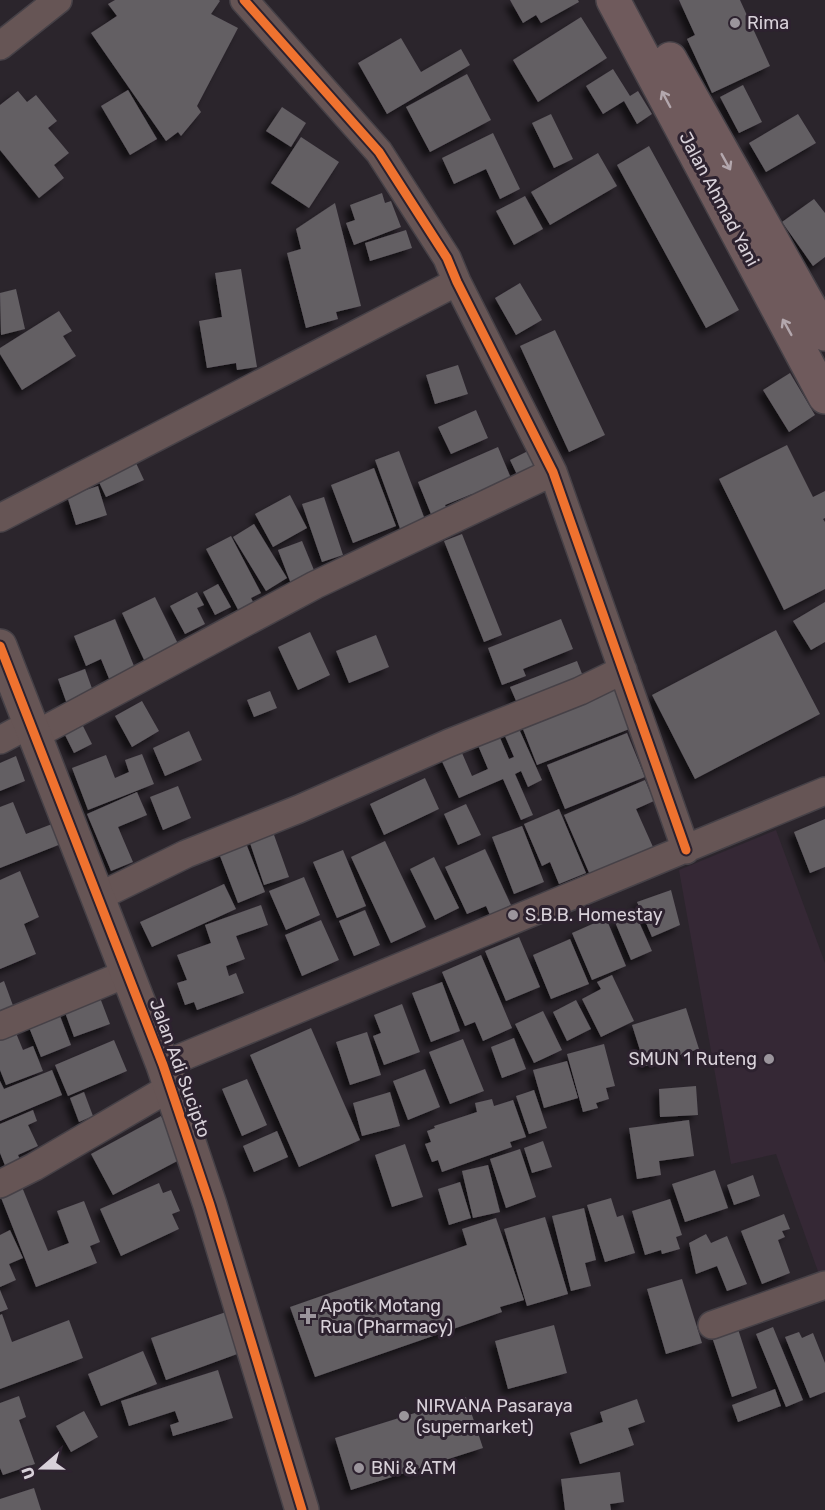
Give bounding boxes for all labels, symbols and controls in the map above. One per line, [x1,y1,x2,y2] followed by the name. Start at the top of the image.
[747,12,789,34] place label: Rima
[728,16,742,30] marker: Rima
[660,91,671,109] one-way arrow
[674,128,764,270] street label: Jalan Ahmad Yani
[720,153,732,170] one-way arrow
[781,319,793,336] one-way arrow
[525,904,663,926] place label: S.B.B. Homestay
[506,908,520,922] marker: S.B.B. Homestay
[145,996,215,1140] street label: Jalan Adi Sucipto
[628,1048,757,1070] place label: SMUN 1 Ruteng
[762,1052,776,1066] marker: SMUN 1 Ruteng
[320,1295,453,1338] place label: Apotik Motang Rua (Pharmacy)
[301,1309,315,1323] marker: Apotik Motang Rua (Pharmacy)
[416,1395,573,1438] place label: NIRVANA Pasaraya (supermarket)
[397,1409,411,1423] marker: NIRVANA Pasaraya (supermarket)
[12,1438,72,1498] north arrow
[371,1457,456,1479] place label: BNi & ATM
[352,1461,366,1475] marker: BNi & ATM
[17,1464,39,1482] text: U

